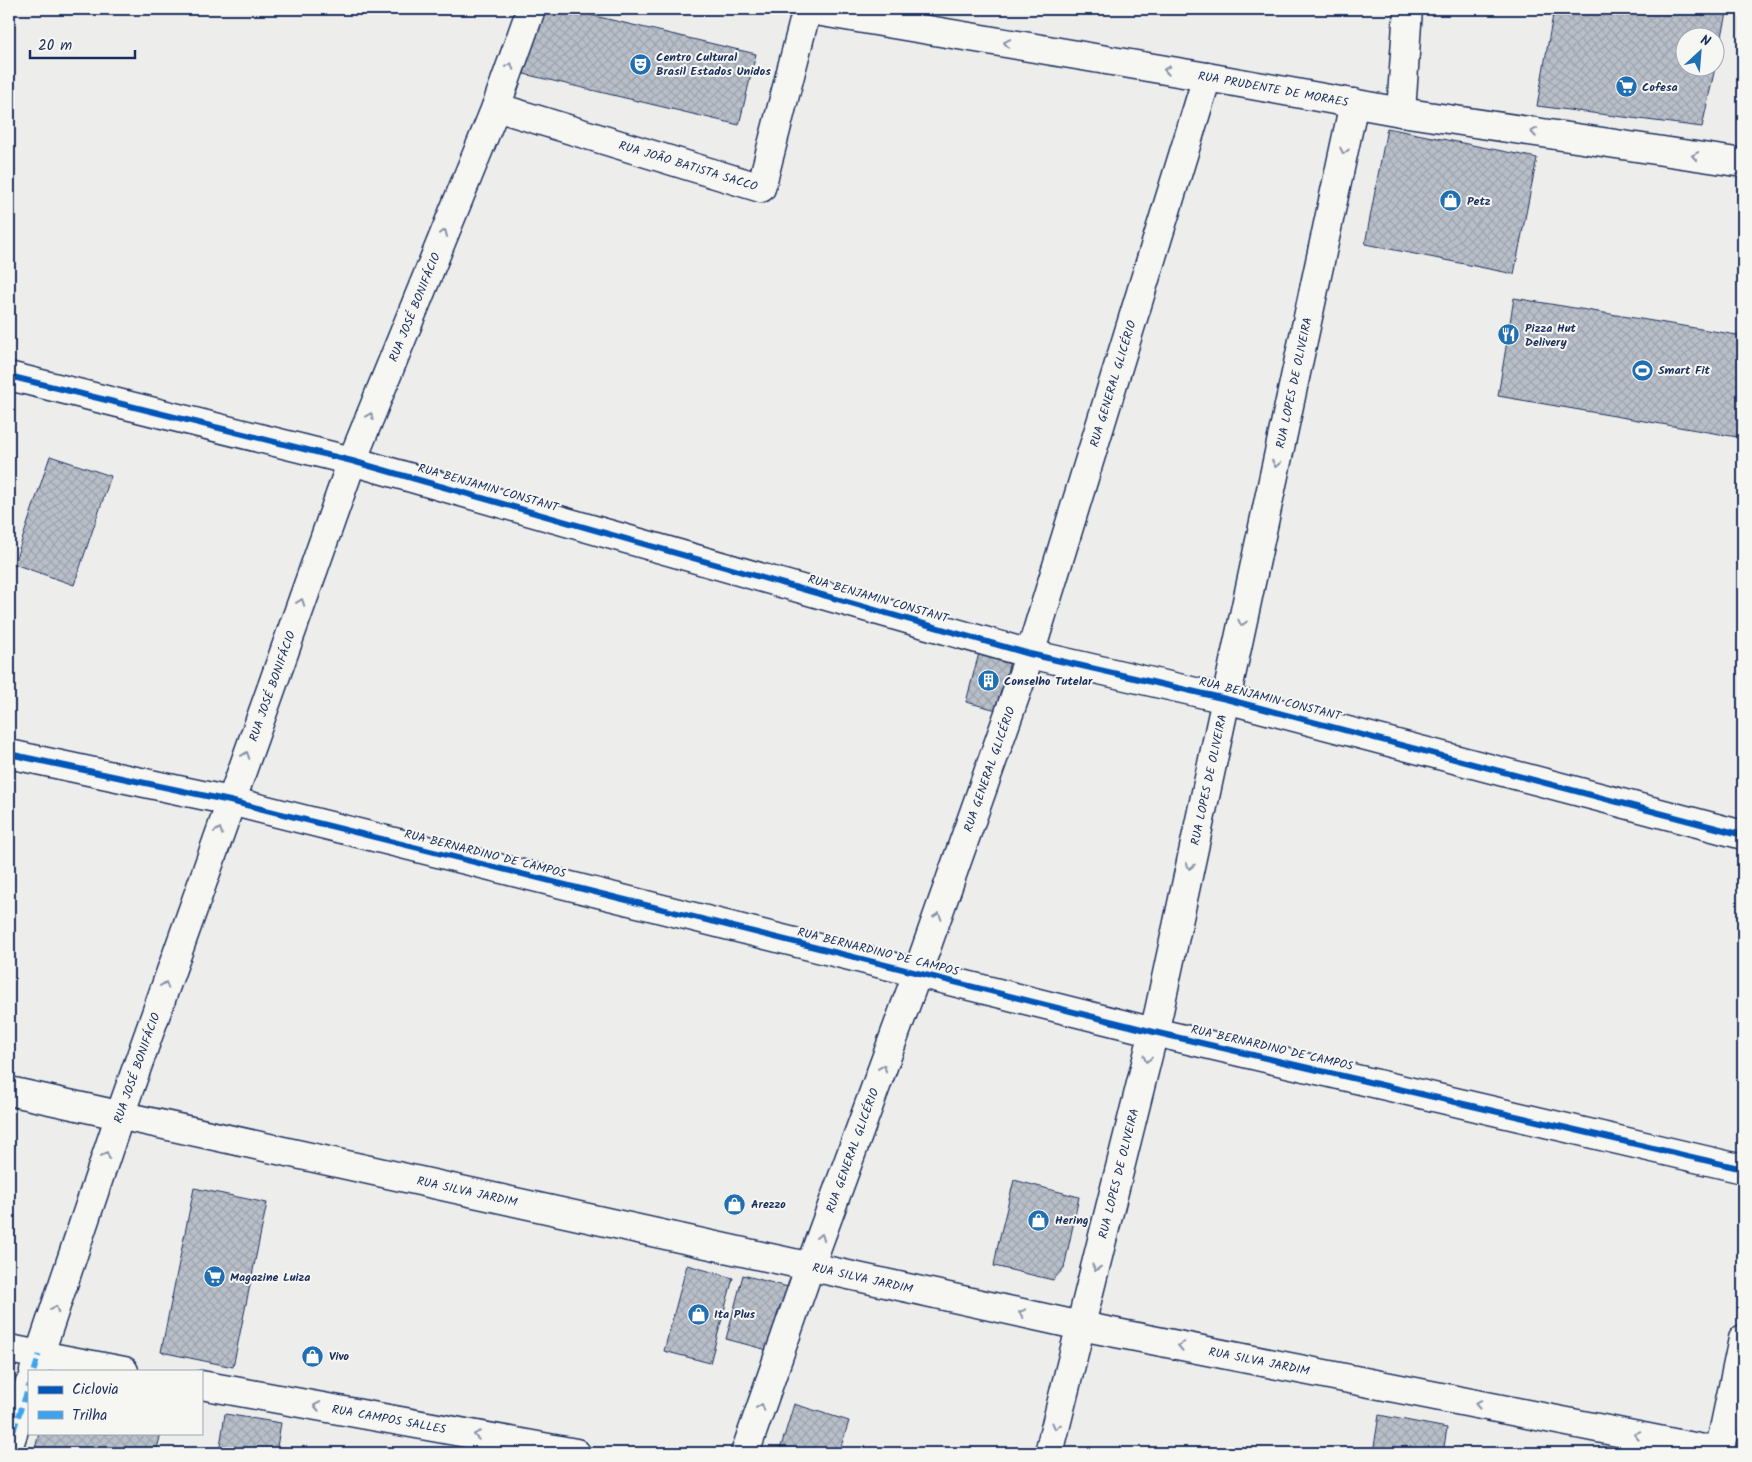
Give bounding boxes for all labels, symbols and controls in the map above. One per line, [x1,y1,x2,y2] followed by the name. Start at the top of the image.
[30,28,135,60] scale bar
[1674,28,1724,78] north arrow
[1696,29,1714,53] text: N
[38,34,72,58] text: 20 m
[1002,38,1010,49] one-way arrow
[656,48,771,81] place label: Centro Cultural Brasil Estados Unidos
[628,52,652,76] theatre icon: Centro Cultural Brasil Estados Unidos
[504,62,514,70] one-way arrow
[1163,65,1171,75] one-way arrow
[1197,66,1351,112] street label: RUA PRUDENTE DE MORAES
[1614,75,1638,99] supermarket icon: Cofesa
[1642,78,1678,97] place label: Cofesa
[1530,127,1538,138] one-way arrow
[616,136,761,196] street label: RUA JOÃO BATISTA SACCO
[1339,146,1349,155] one-way arrow
[1691,151,1699,162] one-way arrow
[1439,189,1463,213] shop icon: Petz
[1467,192,1491,211] place label: Petz
[438,229,449,238] one-way arrow
[384,249,445,365] street label: RUA JOSÉ BONIFÁCIO
[1271,315,1317,450] street label: RUA LOPES DE OLIVEIRA
[1085,317,1141,449] street label: RUA GENERAL GLICÉRIO
[1525,319,1577,352] place label: Pizza Hut Delivery
[1497,323,1521,347] restaurant icon: Pizza Hut Delivery
[1630,358,1654,382] sports icon: Smart Fit
[1658,361,1711,380] place label: Smart Fit
[364,412,374,421] one-way arrow
[415,459,562,518] street label: RUA BENJAMIN CONSTANT
[1271,459,1282,468] one-way arrow
[805,570,952,629] street label: RUA BENJAMIN CONSTANT
[295,599,305,607] one-way arrow
[1237,618,1248,627] one-way arrow
[244,628,301,744] street label: RUA JOSÉ BONIFÁCIO
[976,669,1000,693] building icon: Conselho Tutelar
[1004,672,1093,691] place label: Conselho Tutelar
[1197,672,1344,726] street label: RUA BENJAMIN CONSTANT
[958,704,1020,835] street label: RUA GENERAL GLICÉRIO
[1185,712,1232,847] street label: RUA LOPES DE OLIVEIRA
[240,752,250,760] one-way arrow
[402,825,568,883] street label: RUA BERNARDINO DE CAMPOS
[213,828,223,836] one-way arrow
[1185,862,1195,871] one-way arrow
[932,912,942,920] one-way arrow
[795,923,961,981] street label: RUA BERNARDINO DE CAMPOS
[160,981,170,989] one-way arrow
[108,1009,165,1126] street label: RUA JOSÉ BONIFÁCIO
[1189,1020,1356,1076] street label: RUA BERNARDINO DE CAMPOS
[1142,1055,1153,1064] one-way arrow
[877,1065,887,1073] one-way arrow
[821,1085,884,1215] street label: RUA GENERAL GLICÉRIO
[1093,1106,1144,1241] street label: RUA LOPES DE OLIVEIRA
[101,1151,111,1159] one-way arrow
[415,1171,520,1212] street label: RUA SILVA JARDIM
[723,1192,747,1216] shop icon: Arezzo
[751,1195,786,1214] place label: Arezzo
[1027,1208,1051,1232] shop icon: Hering
[1055,1211,1089,1230] place label: Hering
[815,1234,825,1242] one-way arrow
[811,1258,915,1299] street label: RUA SILVA JARDIM
[1091,1264,1102,1272] one-way arrow
[202,1265,226,1289] supermarket icon: Magazine Luiza
[230,1268,310,1287] place label: Magazine Luiza
[686,1302,710,1326] shop icon: Ita Plus
[49,1305,59,1313] one-way arrow
[714,1305,755,1324] place label: Ita Plus
[1017,1308,1026,1319] one-way arrow
[1176,1341,1185,1352] one-way arrow
[1207,1342,1312,1381] street label: RUA SILVA JARDIM
[301,1344,325,1368] shop icon: Vivo
[329,1347,350,1366] place label: Vivo
[28,1370,202,1434] legend
[72,1378,119,1402] text: Ciclovia
[330,1399,448,1439] street label: RUA CAMPOS SALLES
[1473,1400,1482,1410] one-way arrow
[312,1401,321,1411] one-way arrow
[755,1403,765,1412] one-way arrow
[72,1404,107,1428] text: Trilha
[1051,1421,1062,1430] one-way arrow
[472,1430,481,1441] one-way arrow
[1633,1431,1641,1441] one-way arrow

